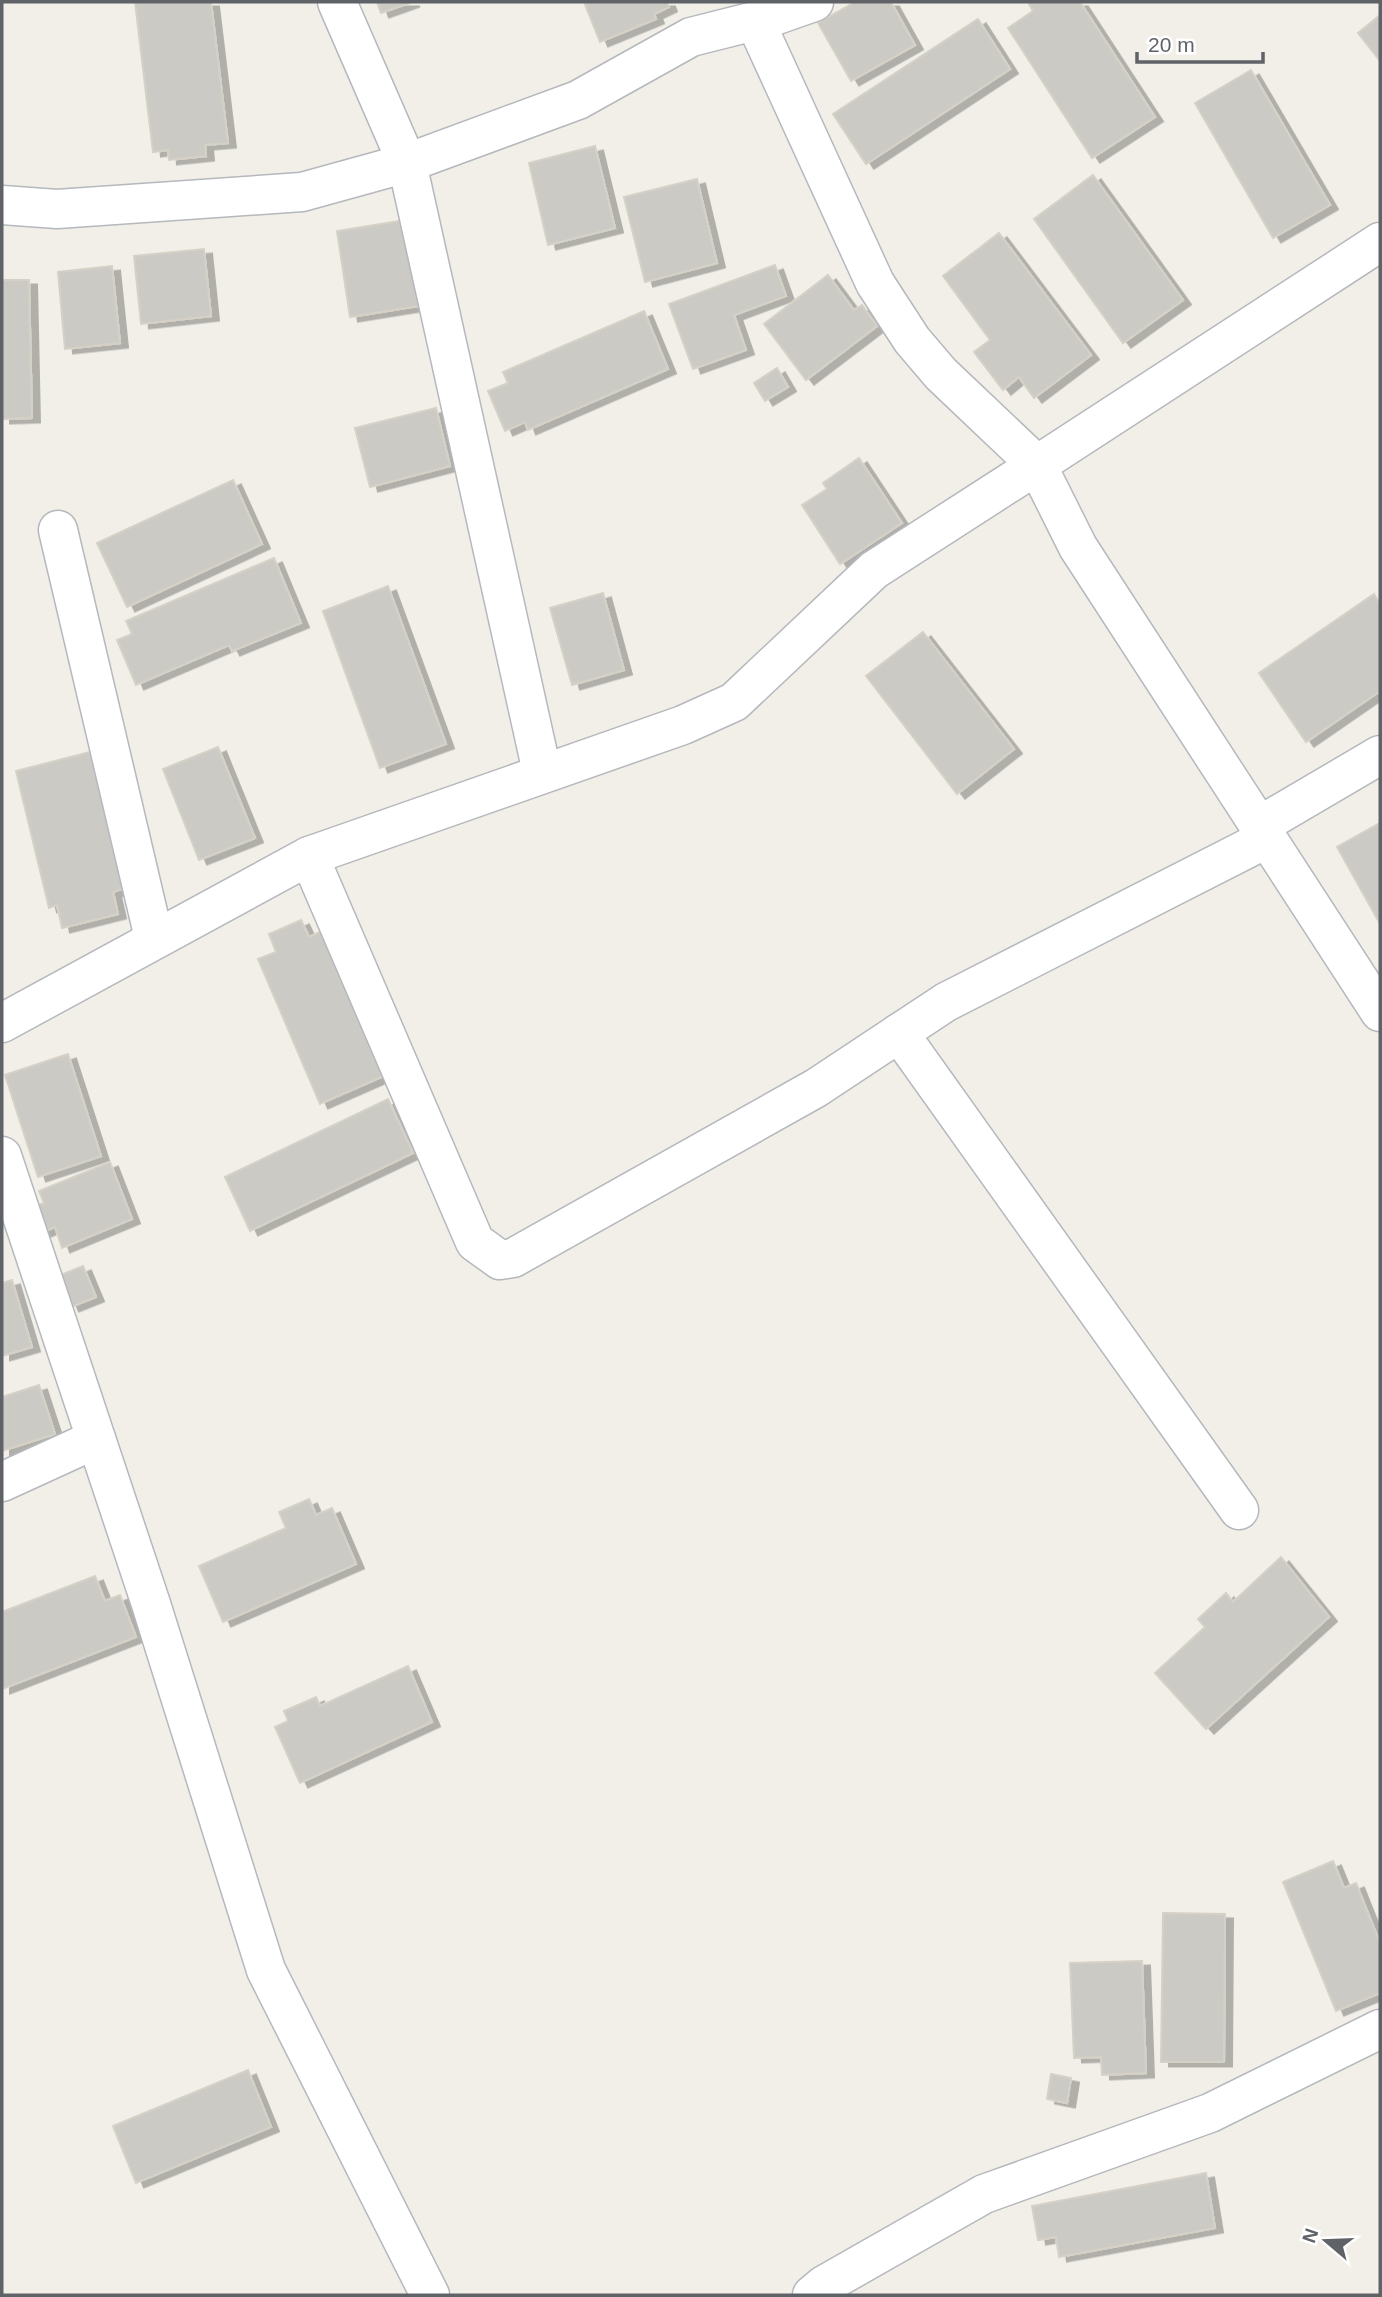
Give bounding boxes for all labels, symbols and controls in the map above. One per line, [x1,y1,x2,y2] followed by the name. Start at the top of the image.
[1137,21,1263,65] scale bar
[1148,33,1195,56] text: 20 m
[1291,2206,1361,2276] north arrow
[1298,2226,1323,2246] text: N

